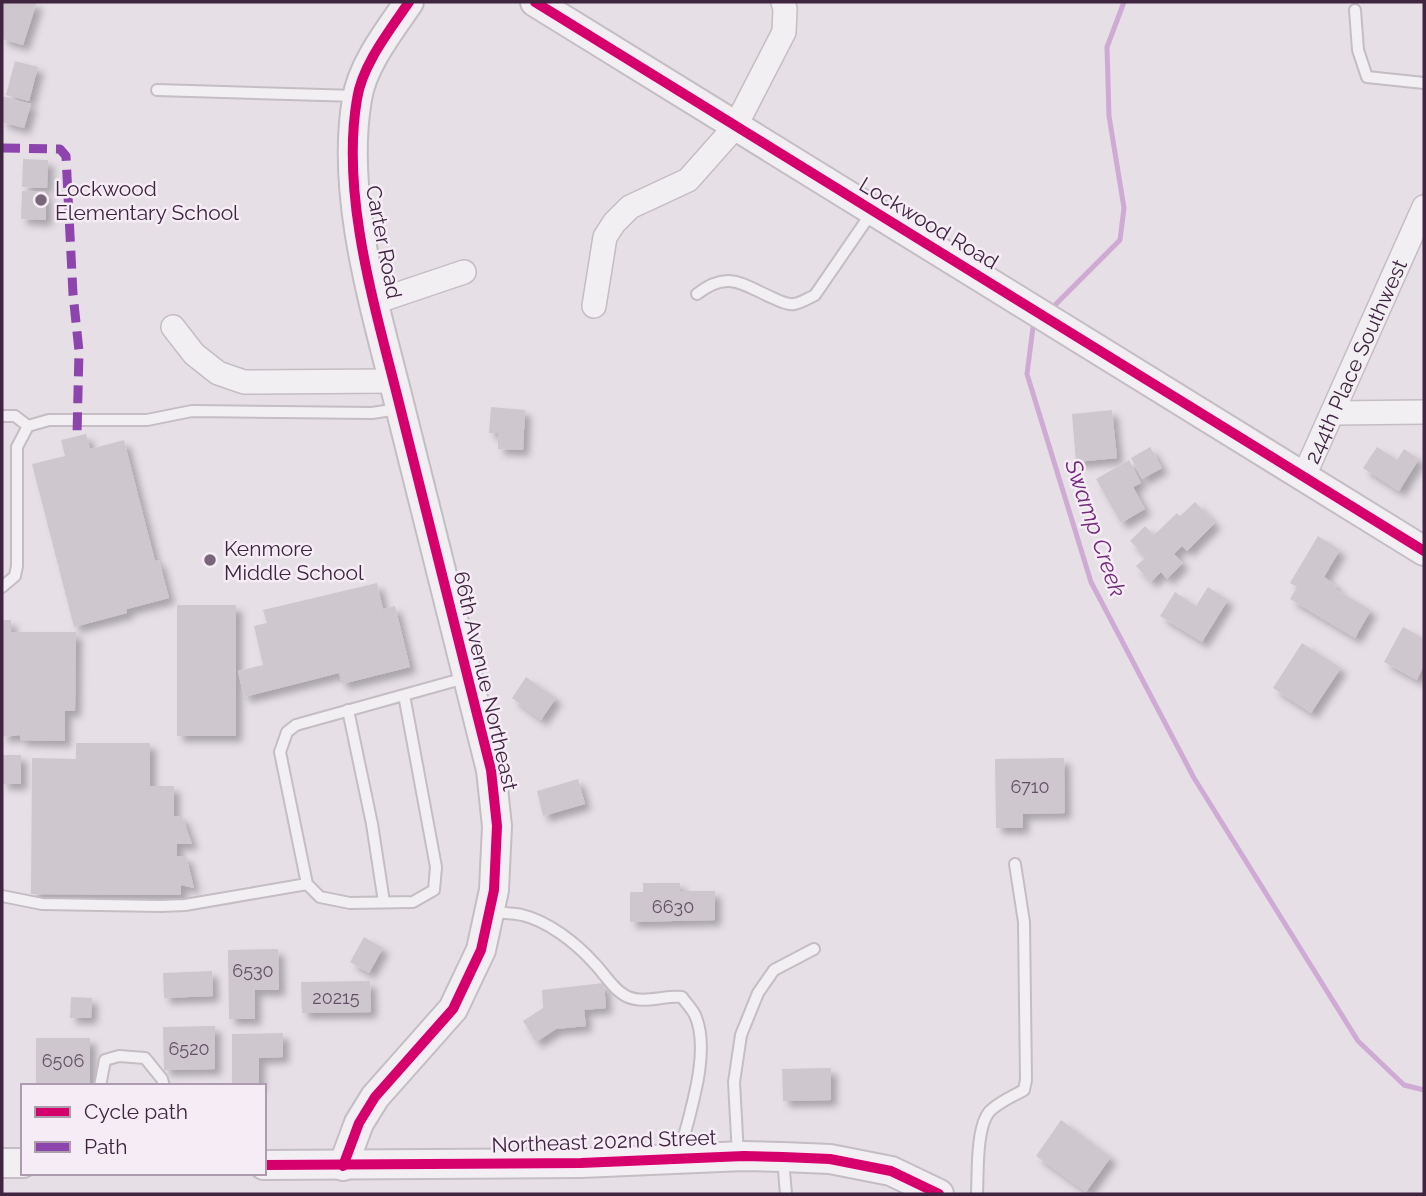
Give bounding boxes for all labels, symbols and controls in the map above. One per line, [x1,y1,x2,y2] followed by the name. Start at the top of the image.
[855,172,1003,274] street label: Lockwood Road
[55,176,239,225] place label: Lockwood Elementary School
[361,183,407,301] street label: Carter Road
[33,192,49,208] marker: Lockwood Elementary School
[1299,255,1412,467] street label: 244th Place Southwest
[1060,455,1132,600] water label: Swamp Creek
[224,536,364,585] place label: Kenmore Middle School
[202,552,218,568] marker: Kenmore Middle School
[449,569,523,793] street label: 66th Avenue Northeast
[1010,776,1050,797] house number: 6710
[652,896,694,917] house number: 6630
[232,960,274,981] house number: 6530
[312,987,360,1008] house number: 20215
[168,1038,210,1059] house number: 6520
[42,1050,84,1071] house number: 6506
[21,1084,266,1175] legend
[84,1099,188,1124] text: Cycle path
[491,1125,717,1157] street label: Northeast 202nd Street
[84,1134,128,1159] text: Path

